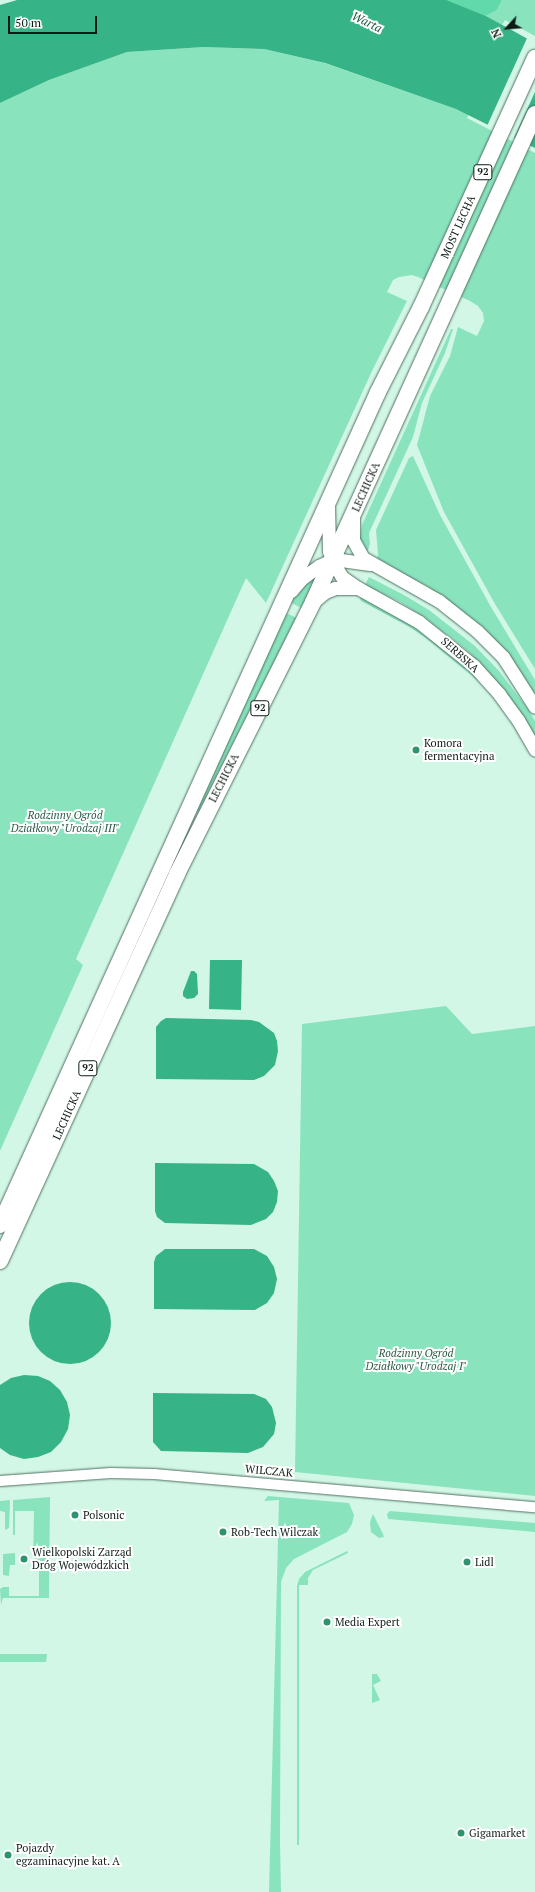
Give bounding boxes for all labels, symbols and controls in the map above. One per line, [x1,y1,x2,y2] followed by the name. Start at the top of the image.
[10,8,99,34] scale bar
[349,8,385,36] water label: Warta
[487,8,527,48] north arrow
[15,15,41,30] text: 50 m
[488,26,504,40] text: N
[473,164,493,180] road number: 92
[438,193,478,261] street label: MOST LECHA
[349,460,383,514] street label: LECHICKA
[438,635,482,675] street label: SERBSKA
[250,700,270,716] road number: 92
[424,737,494,763] place label: Komora fermentacyjna
[411,745,421,755] marker: Komora fermentacyjna
[206,751,242,805] street label: LECHICKA
[11,809,119,835] park label: Rodzinny Ogród Działkowy "Urodzaj III"
[78,1060,98,1076] road number: 92
[50,1088,84,1142] street label: LECHICKA
[365,1347,467,1373] park label: Rodzinny Ogród Działkowy "Urodzaj I"
[245,1462,293,1480] street label: WILCZAK
[83,1508,124,1522] place label: Polsonic
[70,1510,80,1520] marker: Polsonic
[231,1525,318,1539] place label: Rob-Tech Wilczak
[218,1527,228,1537] marker: Rob-Tech Wilczak
[32,1546,132,1572] place label: Wielkopolski Zarząd Dróg Wojewódzkich
[19,1554,29,1564] marker: Wielkopolski Zarząd Dróg Wojewódzkich
[475,1555,494,1569] place label: Lidl
[462,1557,472,1567] marker: Lidl
[335,1615,400,1629] place label: Media Expert
[322,1617,332,1627] marker: Media Expert
[469,1826,526,1840] place label: Gigamarket
[456,1828,466,1838] marker: Gigamarket
[16,1842,120,1868] place label: Pojazdy egzaminacyjne kat. A
[3,1850,13,1860] marker: Pojazdy egzaminacyjne kat. A

